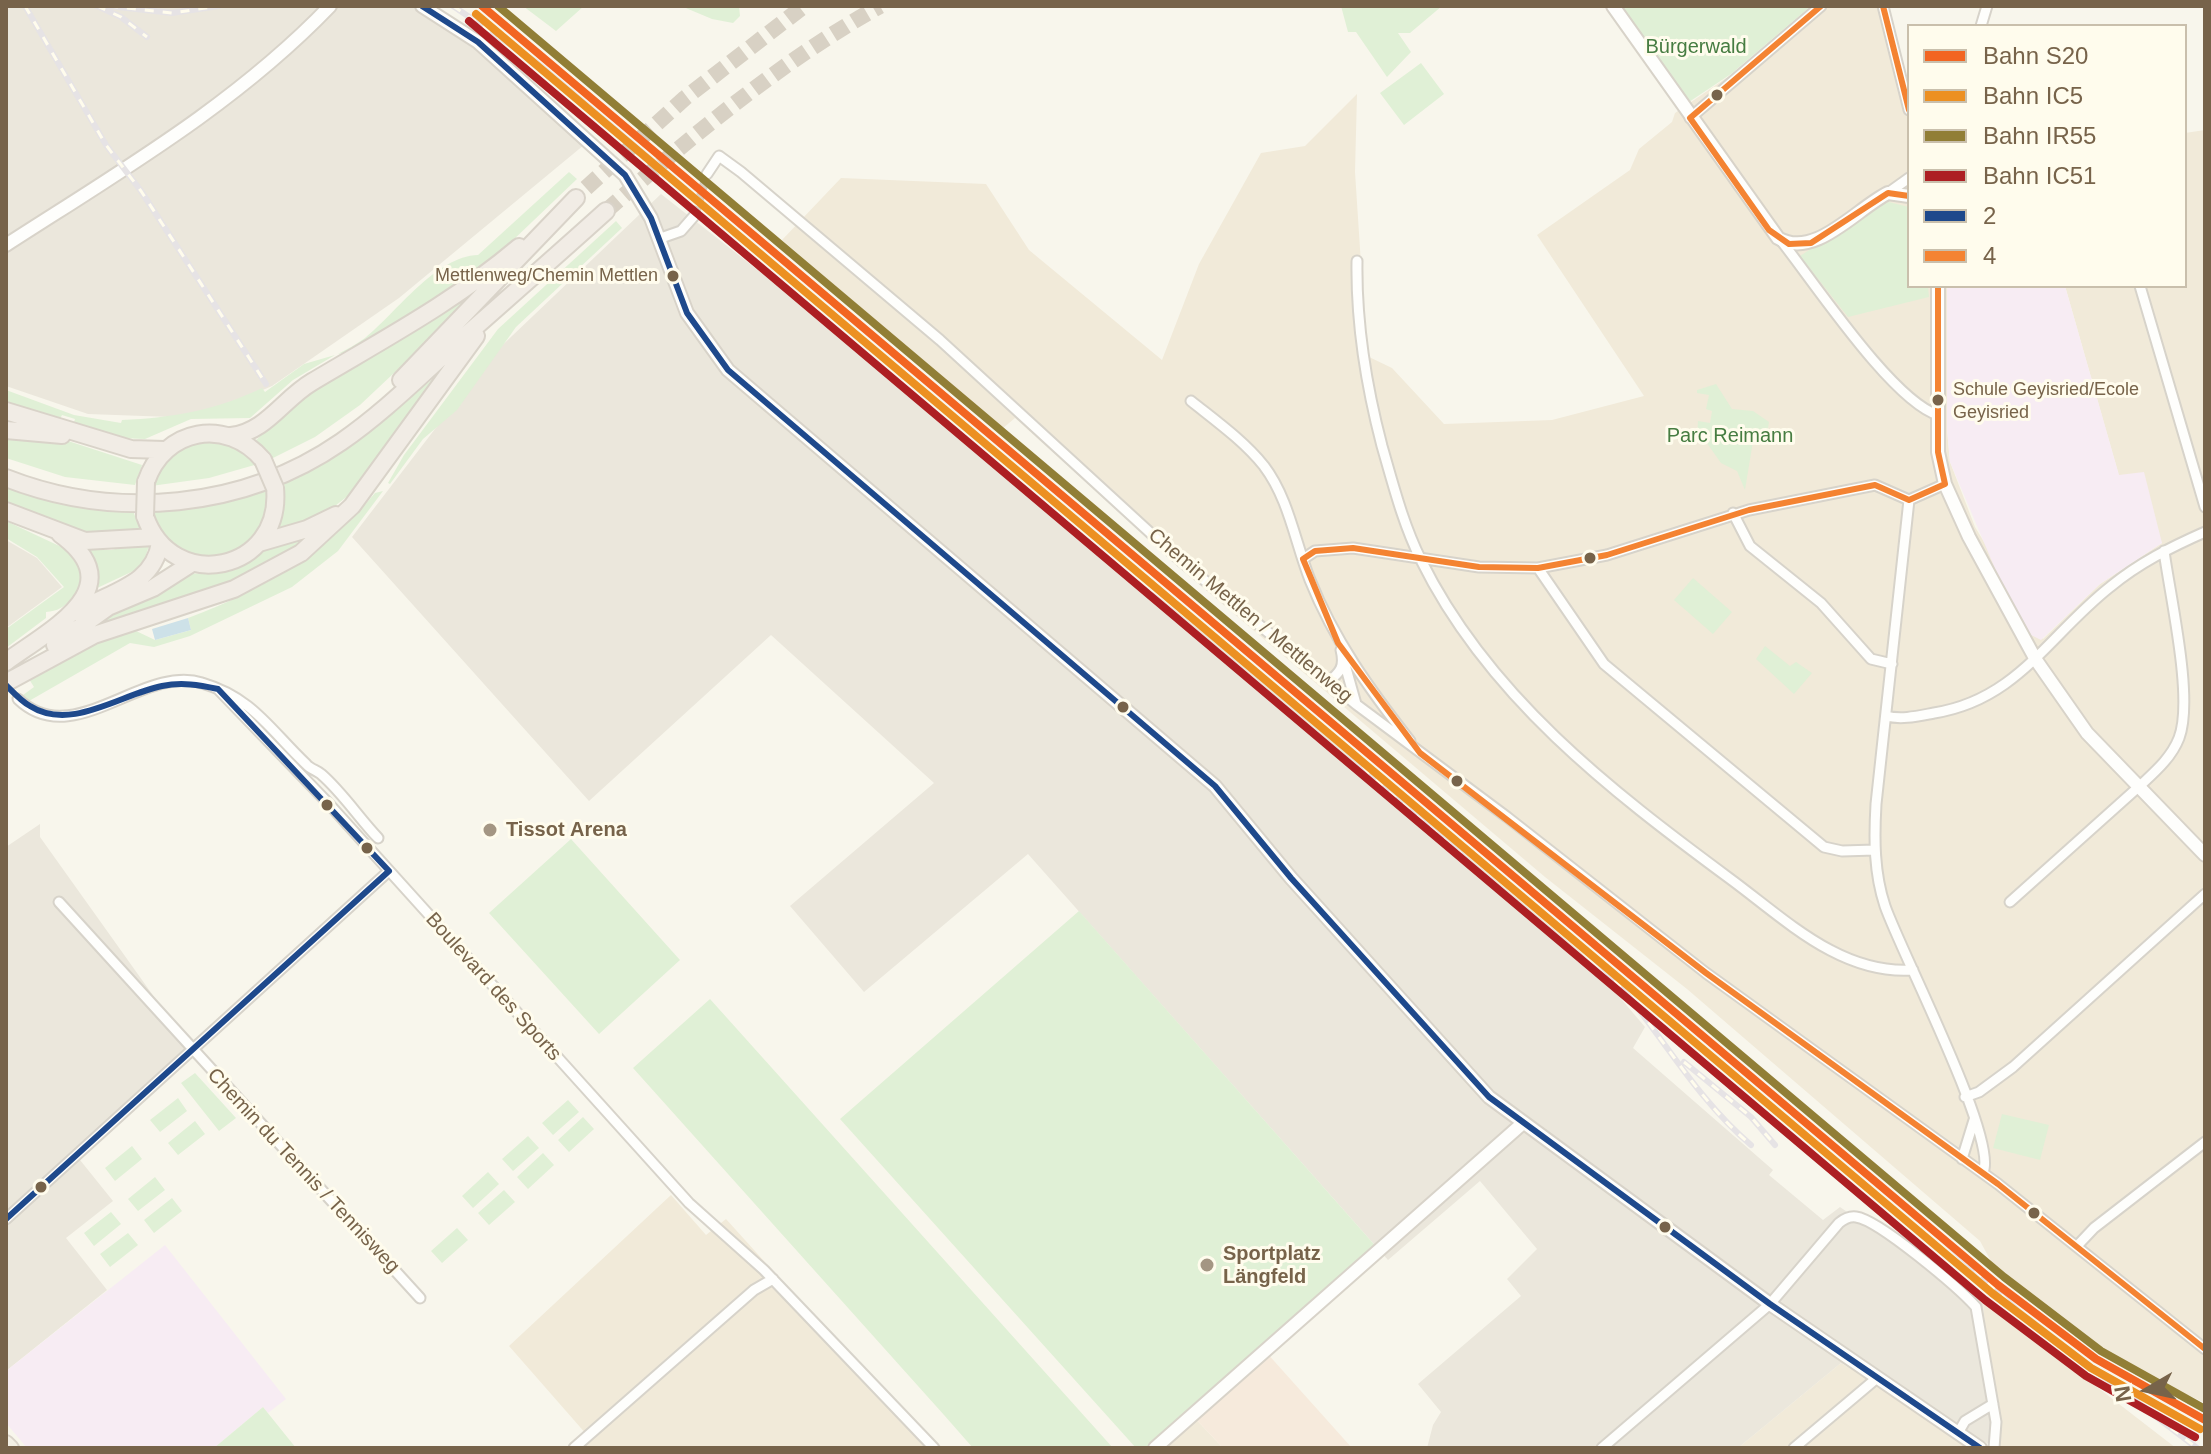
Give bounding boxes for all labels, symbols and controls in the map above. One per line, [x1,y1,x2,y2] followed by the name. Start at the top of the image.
[1907,24,2187,288] legend
[1645,35,1747,59] park label: Bürgerwald
[1983,42,2088,69] text: Bahn S20
[1983,82,2083,109] text: Bahn IC5
[1709,87,1725,103] unlabelled marker
[1983,122,2096,149] text: Bahn IR55
[1983,162,2096,189] text: Bahn IC51
[1983,202,1996,229] text: 2
[1983,242,1996,269] text: 4
[435,265,658,287] place label: Mettlenweg/Chemin Mettlen
[665,268,681,284] marker: Mettlenweg/Chemin Mettlen
[1953,379,2139,422] place label: Schule Geyisried/Ecole Geyisried
[1930,392,1946,408] marker: Schule Geyisried/Ecole Geyisried
[1667,424,1793,448] park label: Parc Reimann
[1143,524,1357,708] street label: Chemin Mettlen / Mettlenweg
[1582,550,1598,566] unlabelled marker
[1115,699,1131,715] unlabelled marker
[1449,773,1465,789] unlabelled marker
[319,797,335,813] unlabelled marker
[506,818,627,842] place label: Tissot Arena
[481,821,499,839] marker: Tissot Arena
[359,840,375,856] unlabelled marker
[420,908,566,1066] street label: Boulevard des Sports
[202,1064,404,1278] street label: Chemin du Tennis / Tennisweg
[33,1179,49,1195] unlabelled marker
[2026,1205,2042,1221] unlabelled marker
[1657,1219,1673,1235] unlabelled marker
[1223,1242,1321,1289] place label: Sportplatz Längfeld
[1198,1256,1216,1274] marker: Sportplatz Längfeld
[2107,1350,2187,1430] north arrow
[2109,1384,2136,1404] text: N

